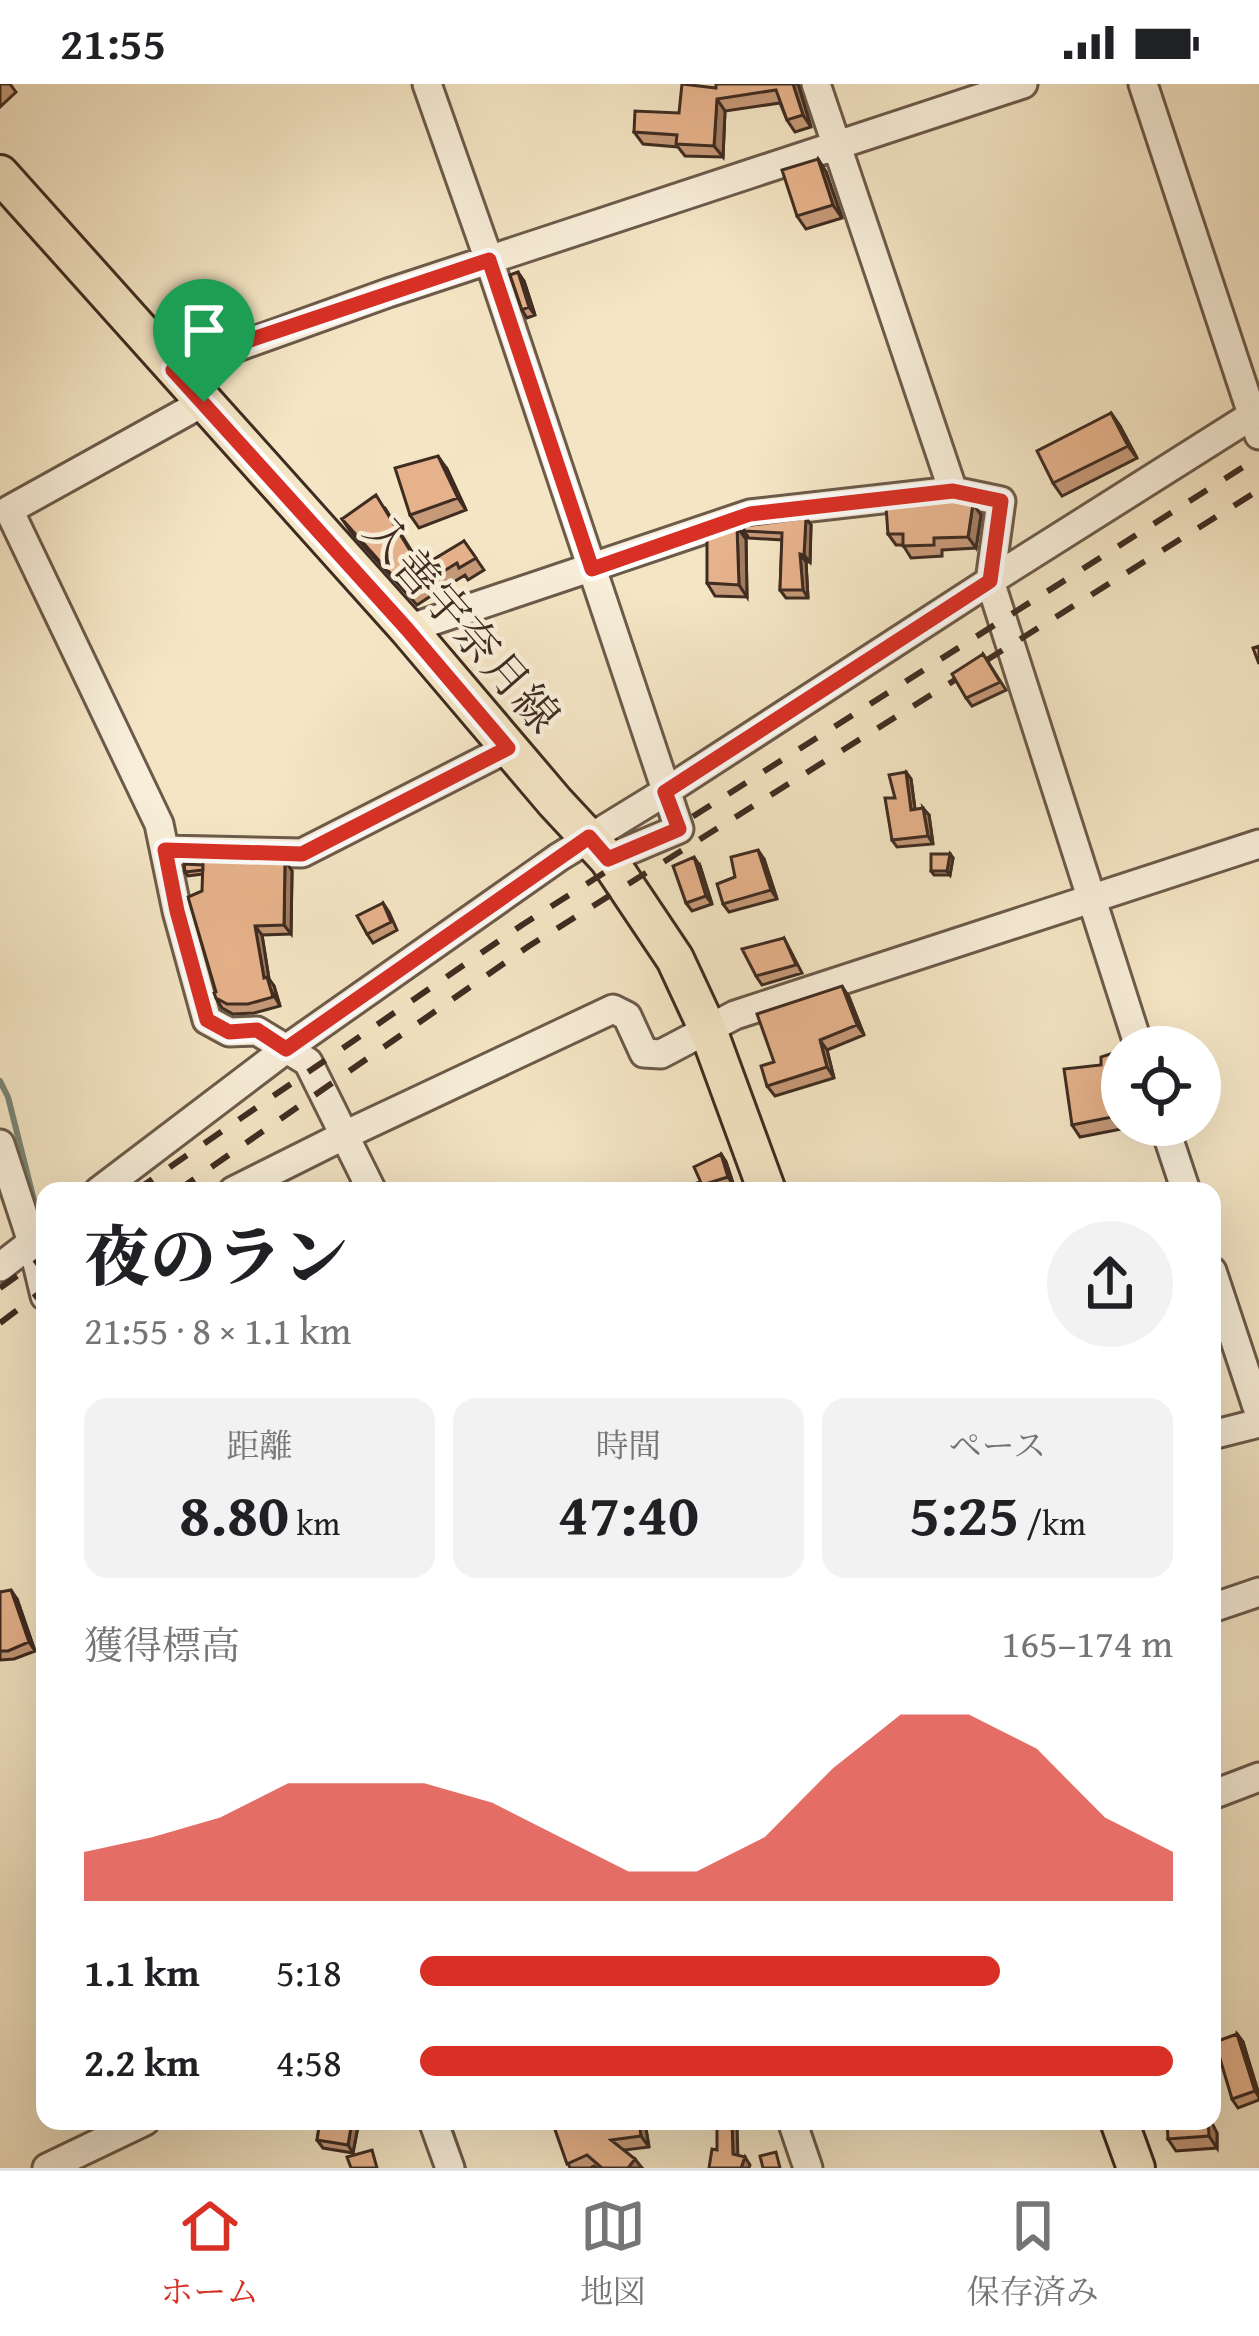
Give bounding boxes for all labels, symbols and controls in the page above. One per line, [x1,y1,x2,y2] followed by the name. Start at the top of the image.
[60,10,166,75] text: 21:55
[153,279,255,402] pin
[171,297,237,363] icon: arrive
[350,500,576,746] street label: 入善宇奈月線
[1101,1026,1221,1146] map controls
[1101,1026,1221,1146] button: locate
[84,1207,348,1304] text: 夜のラン
[1047,1221,1173,1347] button: share
[84,1301,351,1358] text: 21:55 · 8 × 1.1 km
[227,1421,293,1469] text: 距離
[596,1421,662,1469] text: 時間
[949,1421,1046,1469] text: ペース
[179,1469,289,1557] text: 8.80
[558,1469,699,1557] text: 47:40
[909,1469,1019,1557] text: 5:25
[289,1499,340,1547] text: km
[1019,1499,1086,1547] text: /km
[1001,1614,1173,1671] text: 165–174 m
[84,1616,240,1673] text: 獲得標高
[84,1943,200,2000] text: 1.1 km
[276,1943,342,2000] text: 5:18
[84,2033,200,2090] text: 2.2 km
[276,2033,342,2090] text: 4:58
[160,2193,259,2315] tab: ホーム
[580,2193,646,2315] tab: 地図
[967,2193,1099,2315] tab: 保存済み

